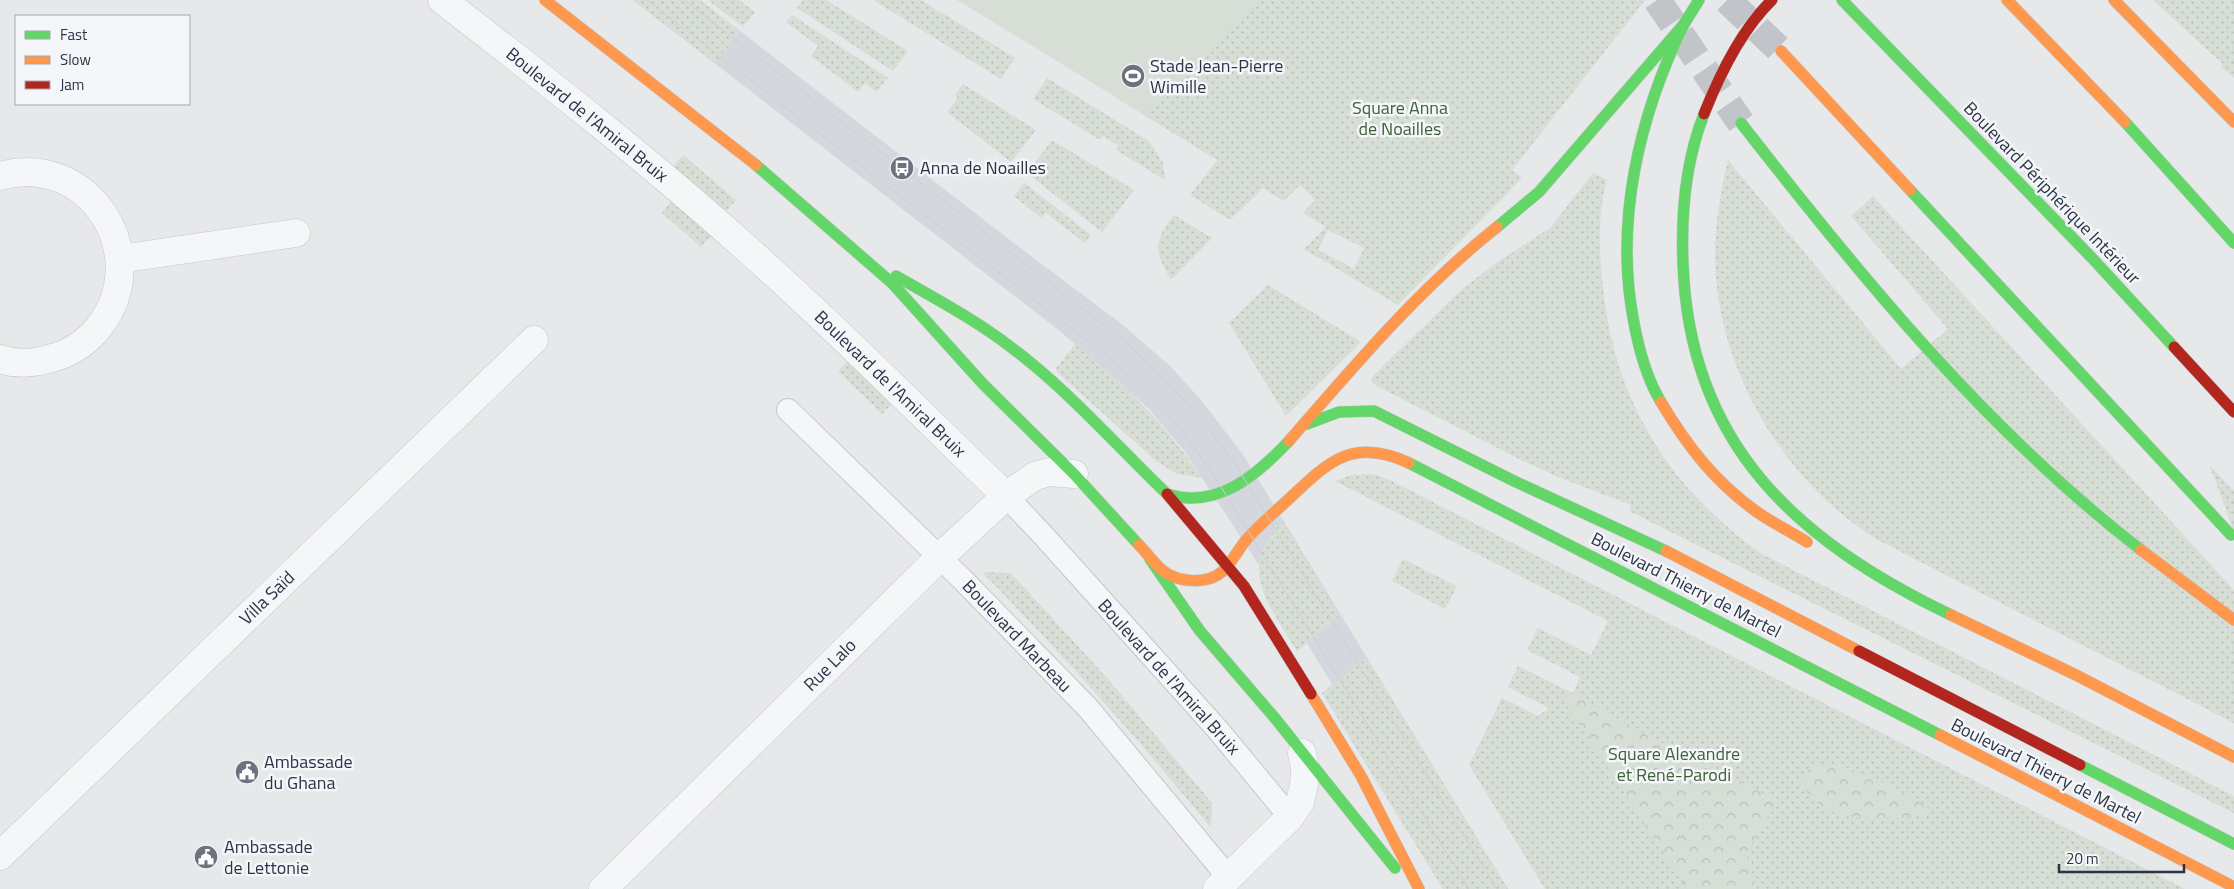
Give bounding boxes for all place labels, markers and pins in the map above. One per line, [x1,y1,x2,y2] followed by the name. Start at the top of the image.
[1150,52,1283,100] place label: Stade Jean-Pierre Wimille
[1120,63,1146,89] sports icon: Stade Jean-Pierre Wimille
[920,154,1046,181] place label: Anna de Noailles
[889,155,915,181] bus stop icon: Anna de Noailles
[264,748,353,796] place label: Ambassade du Ghana
[234,759,260,785] public building icon: Ambassade du Ghana
[224,833,313,881] place label: Ambassade de Lettonie
[193,844,219,870] public building icon: Ambassade de Lettonie

